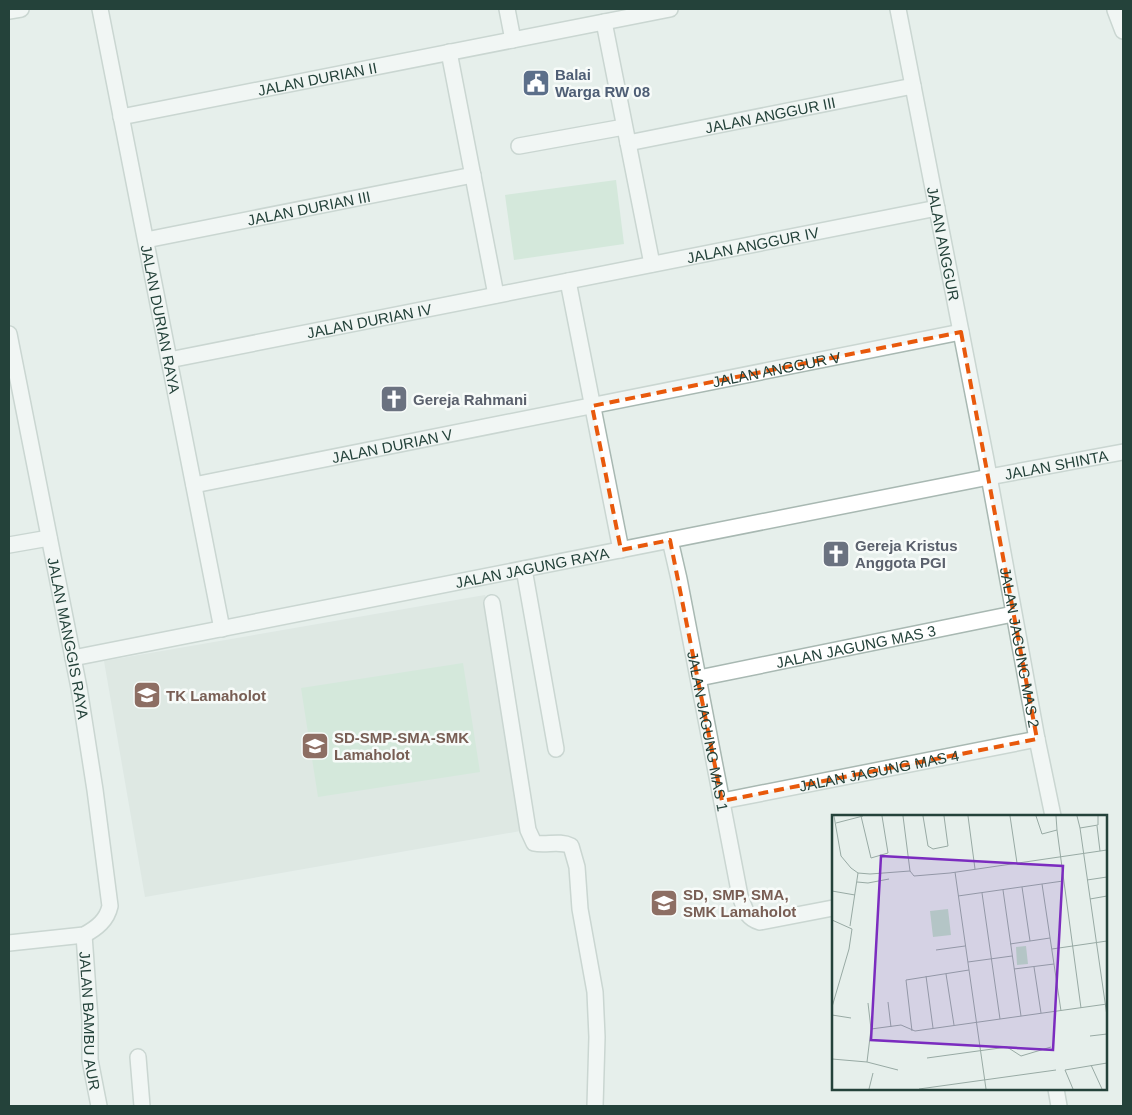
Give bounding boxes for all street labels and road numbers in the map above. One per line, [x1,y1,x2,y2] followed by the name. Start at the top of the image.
[256,58,378,98] street label: JALAN DURIAN II
[703,93,837,136] street label: JALAN ANGGUR III
[924,185,963,302] street label: JALAN ANGGUR
[246,187,372,228] street label: JALAN DURIAN III
[685,223,820,266] street label: JALAN ANGGUR IV
[138,243,184,395] street label: JALAN DURIAN RAYA
[305,300,433,341] street label: JALAN DURIAN IV
[711,348,842,390] street label: JALAN ANGGUR V
[330,425,454,466] street label: JALAN DURIAN V
[1003,447,1109,482] street label: JALAN SHINTA
[454,544,610,591] street label: JALAN JAGUNG RAYA
[45,556,92,720] street label: JALAN MANGGIS RAYA
[997,566,1043,729] street label: JALAN JAGUNG MAS 2
[774,621,937,671] street label: JALAN JAGUNG MAS 3
[685,650,732,813] street label: JALAN JAGUNG MAS 1
[798,746,960,794] street label: JALAN JAGUNG MAS 4
[77,951,104,1092] street label: JALAN BAMBU AUR

